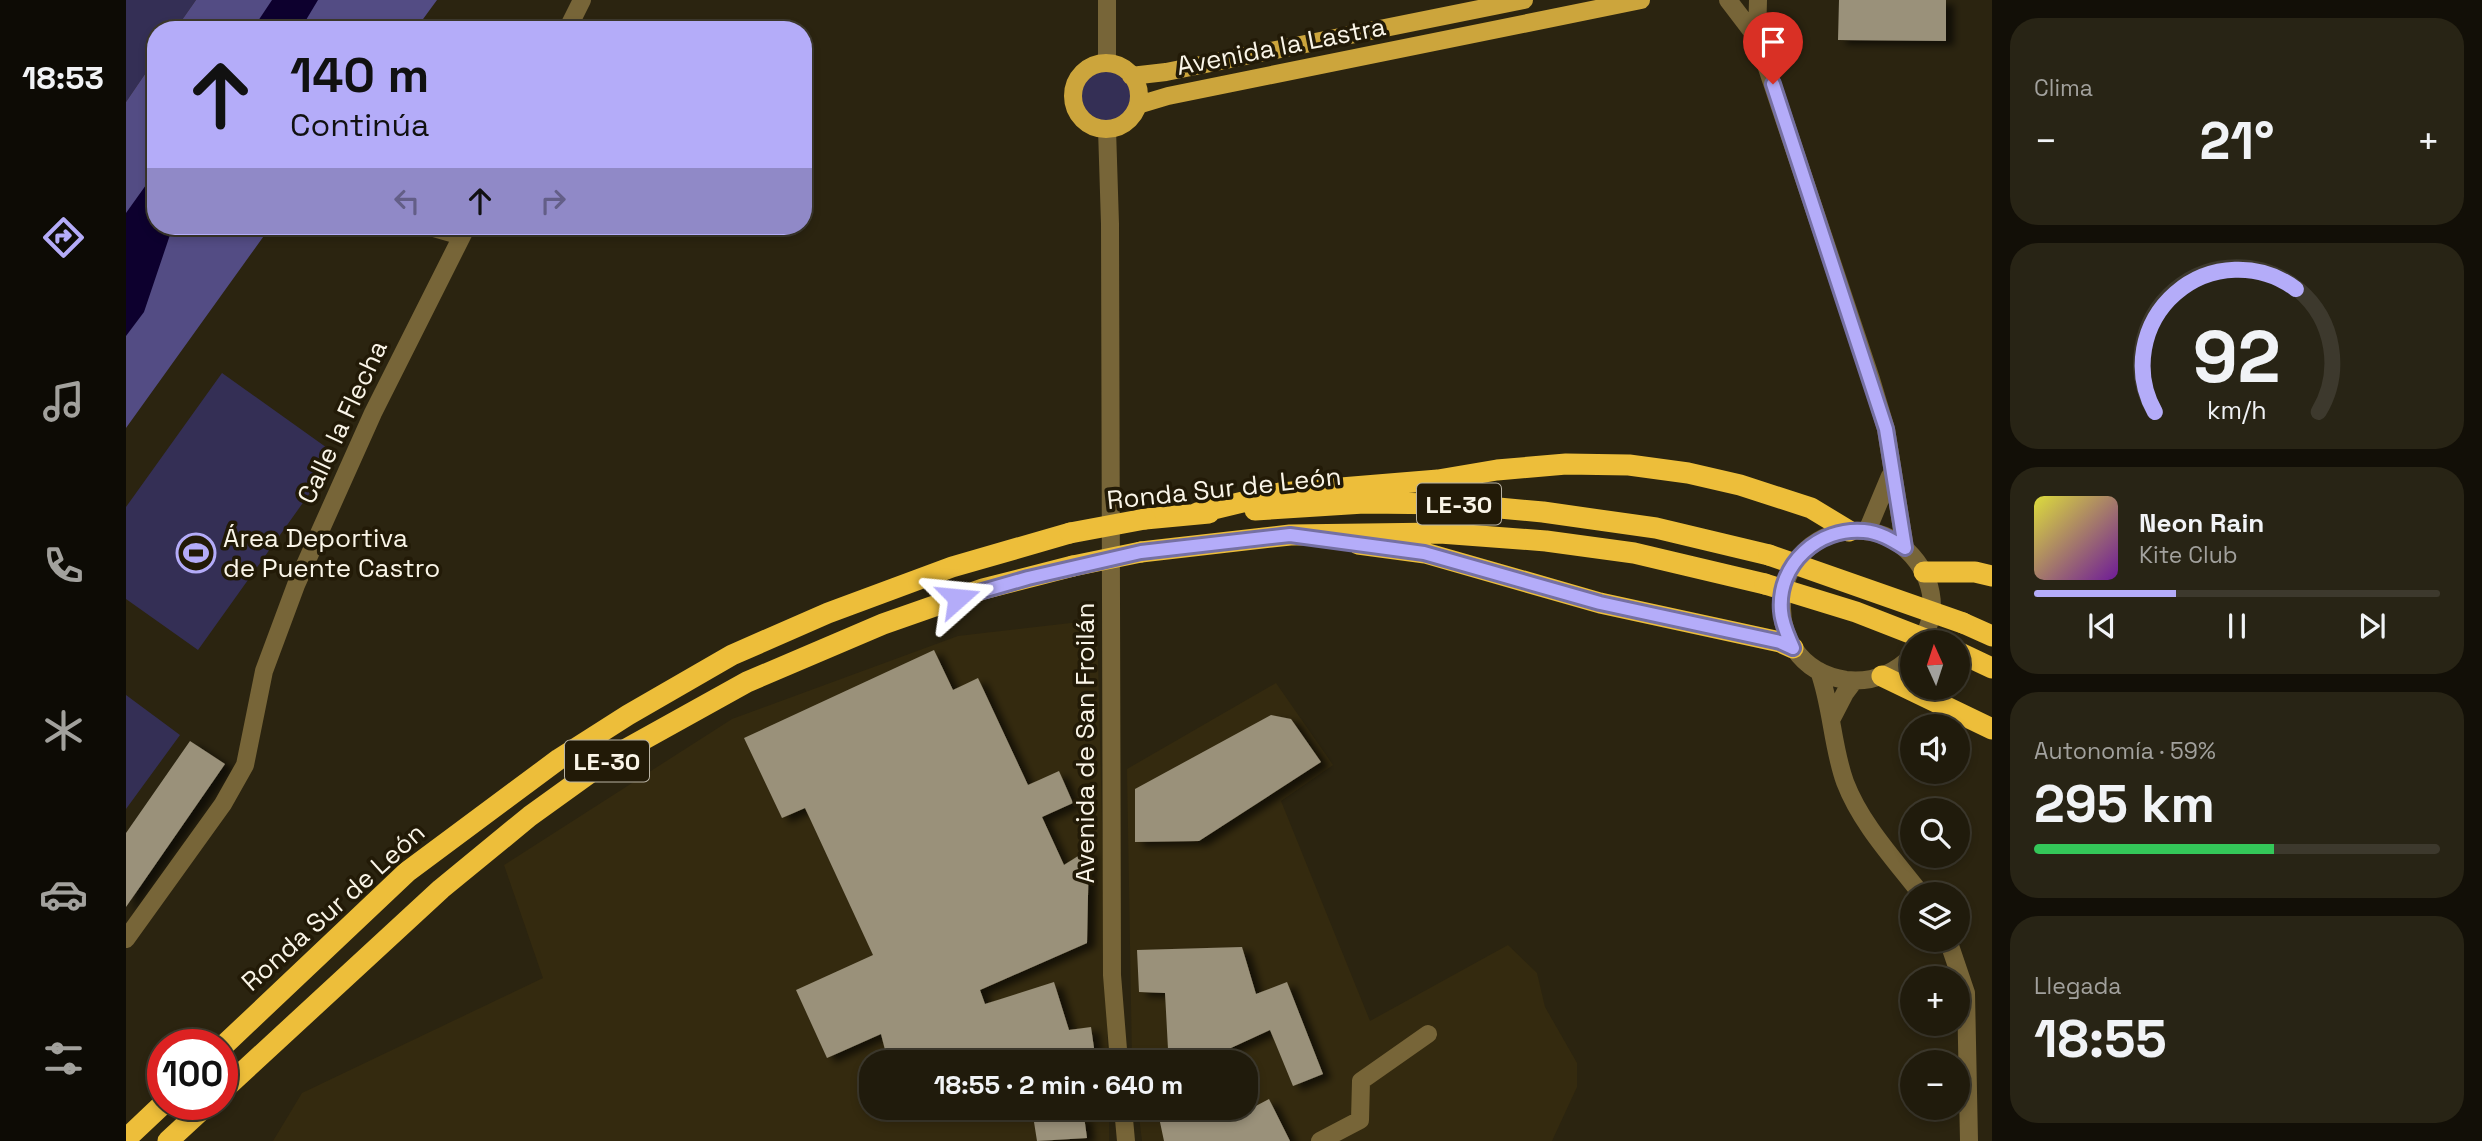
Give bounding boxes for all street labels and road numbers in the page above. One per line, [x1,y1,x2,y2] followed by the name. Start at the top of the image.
[1174,9,1388,83] street label: Avenida la Lastra
[289,335,395,509] street label: Calle la Flecha
[1105,459,1343,517] street label: Ronda Sur de León
[1417,484,1501,524] road number: LE-30
[1068,603,1102,883] street label: Avenida de San Froilán
[565,740,649,782] road number: LE-30
[234,816,432,998] street label: Ronda Sur de León

